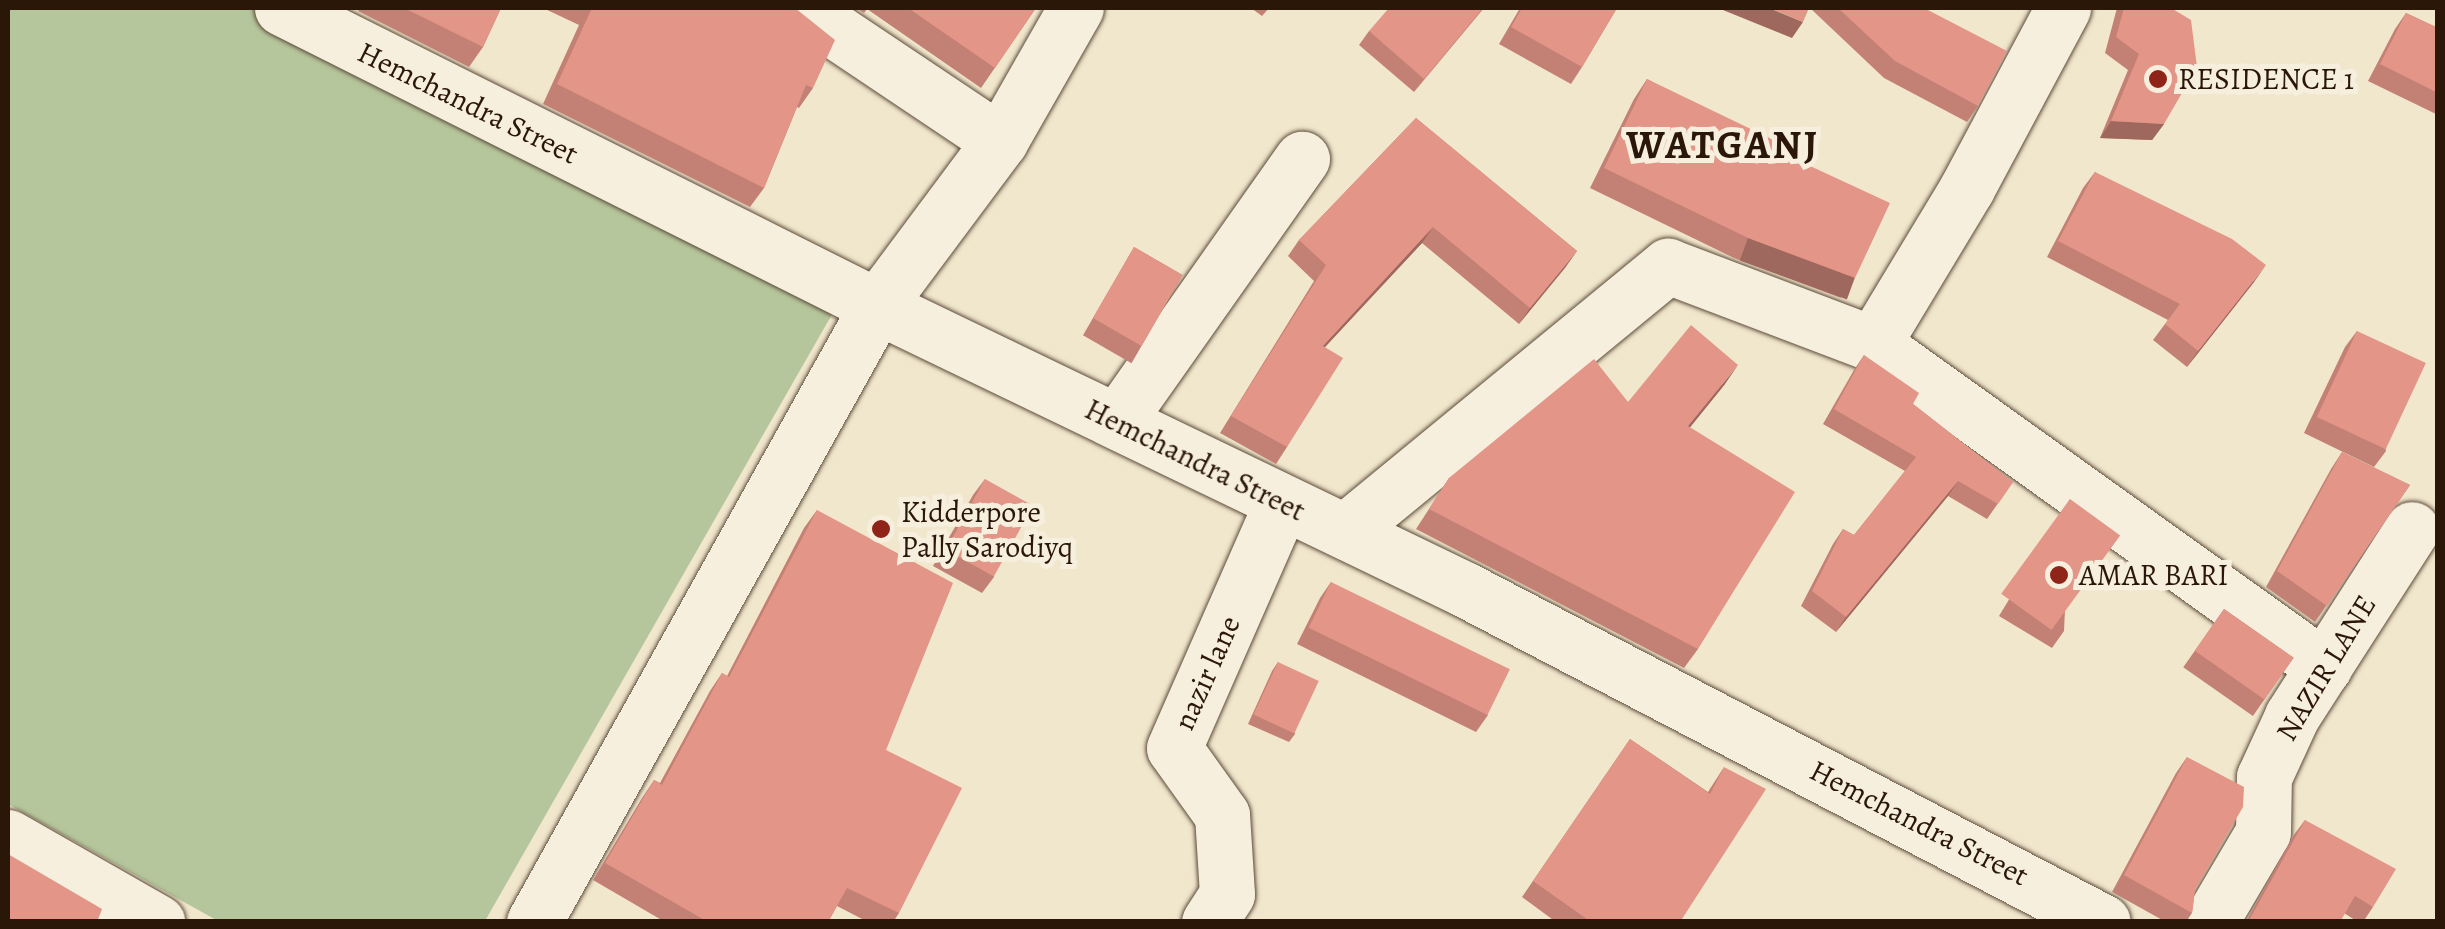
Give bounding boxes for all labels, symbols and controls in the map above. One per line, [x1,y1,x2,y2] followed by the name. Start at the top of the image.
[352,34,584,172] street label: Hemchandra Street
[2178,61,2354,97] place label: RESIDENCE 1
[2147,68,2169,90] marker: RESIDENCE 1
[1626,121,1820,169] district label: WATGANJ
[1079,391,1311,529] street label: Hemchandra Street
[901,494,1073,564] place label: Kidderpore Pally Sarodiyq
[870,518,892,540] marker: Kidderpore Pally Sarodiyq
[2079,557,2228,593] place label: AMAR BARI
[2048,564,2070,586] marker: AMAR BARI
[2268,589,2384,747] street label: NAZIR LANE
[1166,610,1248,736] street label: nazir lane
[1804,752,2034,894] street label: Hemchandra Street

